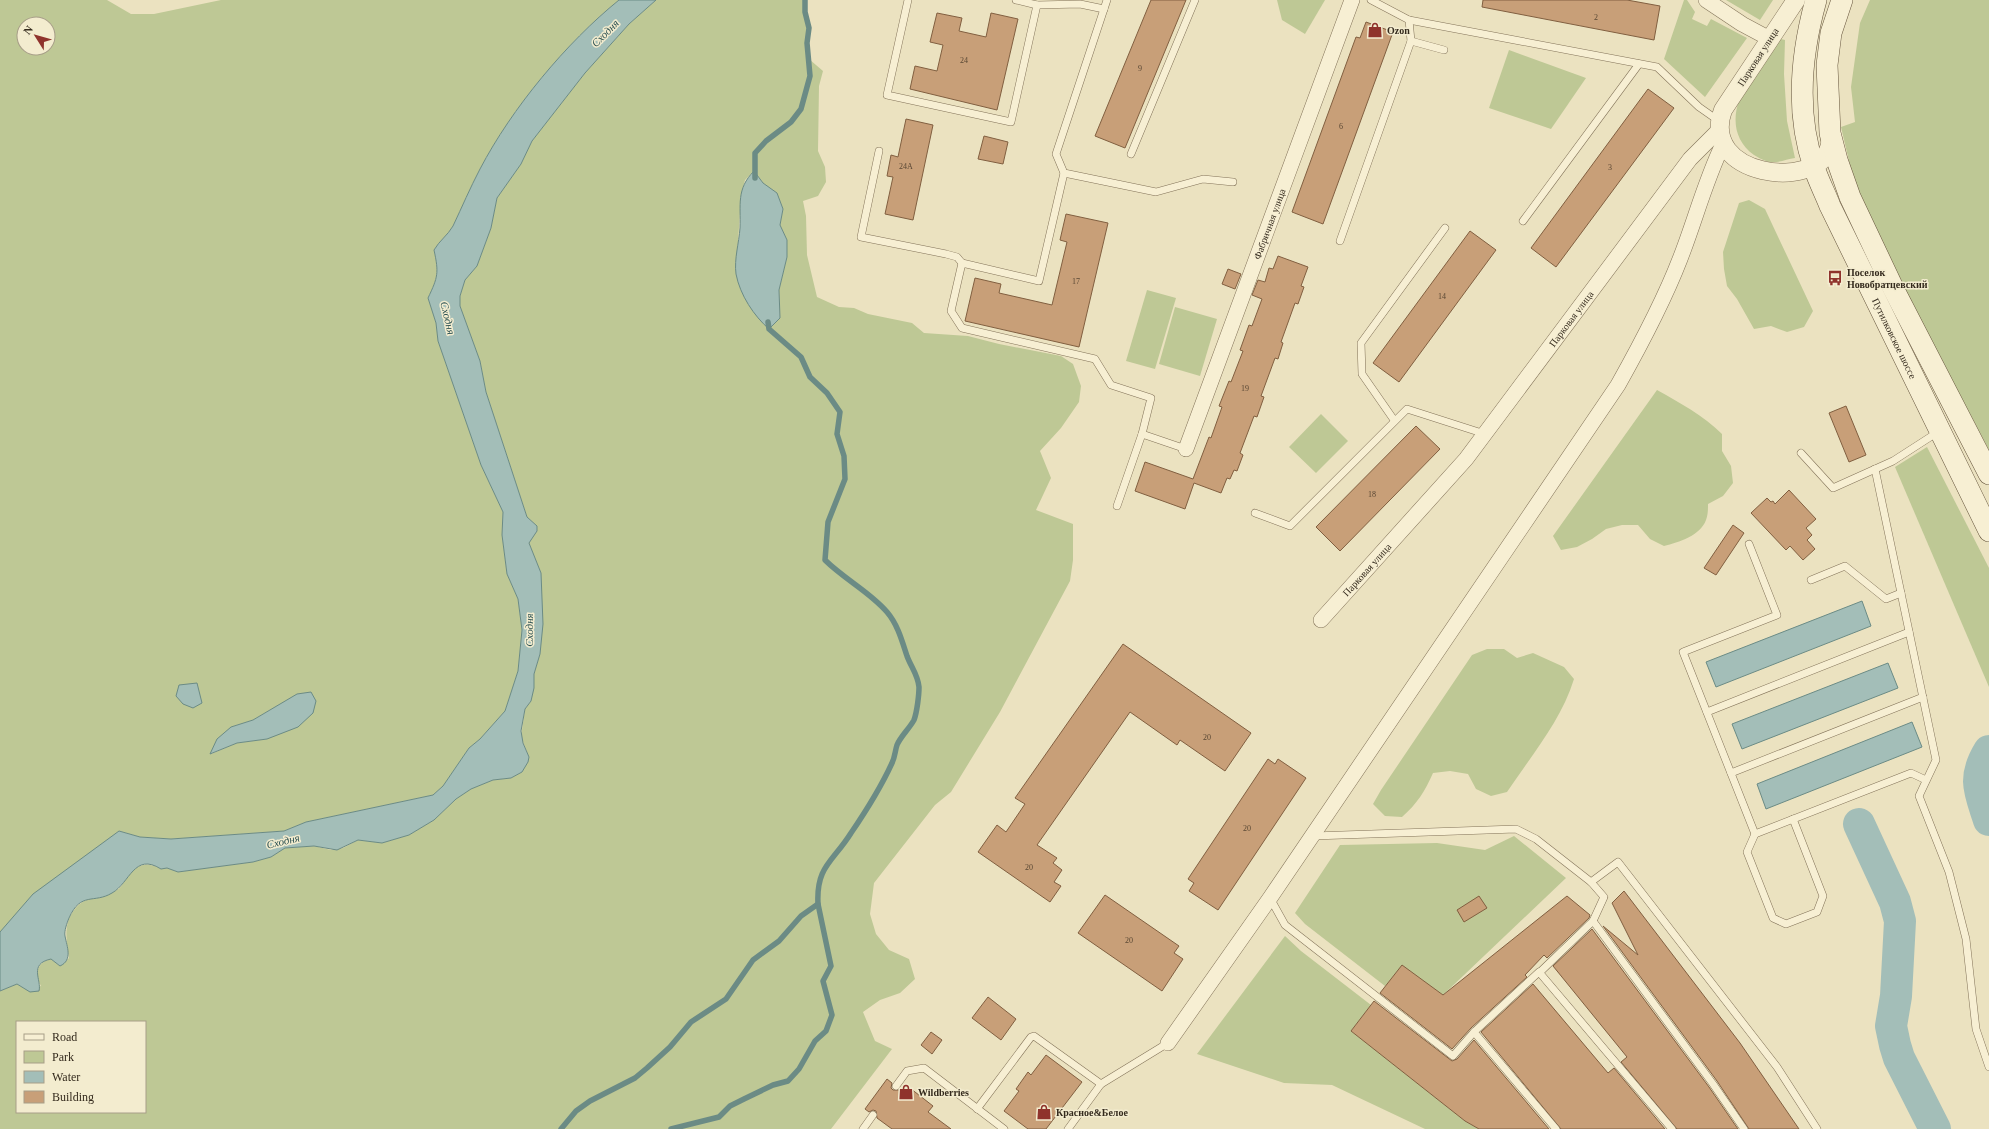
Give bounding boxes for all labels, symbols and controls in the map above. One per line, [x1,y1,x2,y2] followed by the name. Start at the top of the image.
[1594,13,1598,22] house number: 2
[16,16,56,56] north arrow
[589,17,621,49] water label: Сходня
[1366,21,1384,39] shop icon: Ozon
[21,23,35,37] text: N
[1387,25,1410,36] place label: Ozon
[1735,26,1781,88] street label: Парковая улица
[960,56,968,65] house number: 24
[1138,64,1142,73] house number: 9
[1339,122,1343,131] house number: 6
[899,162,913,171] house number: 24А
[1608,163,1612,172] house number: 3
[1251,187,1287,261] street label: Фабричная улица
[1847,267,1928,290] place label: Поселок Новобратцевский
[1826,269,1844,287] bus stop icon: Поселок Новобратцевский
[1072,277,1080,286] house number: 17
[1546,288,1596,349] street label: Парковая улица
[1438,292,1446,301] house number: 14
[1870,296,1919,381] street label: Путилковское шоссе
[438,300,458,336] water label: Сходня
[1241,384,1249,393] house number: 19
[1368,490,1376,499] house number: 18
[1340,541,1393,598] street label: Парковая улица
[523,613,535,647] water label: Сходня
[1203,733,1211,742] house number: 20
[1243,824,1251,833] house number: 20
[265,831,301,851] water label: Сходня
[1025,863,1033,872] house number: 20
[1125,936,1133,945] house number: 20
[16,1021,146,1113] legend
[52,1030,77,1044] text: Road
[52,1050,74,1064] text: Park
[52,1070,80,1084] text: Water
[897,1083,915,1101] shop icon: Wildberries
[918,1087,969,1098] place label: Wildberries
[52,1090,94,1104] text: Building
[1035,1103,1053,1121] shop icon: Красное&Белое
[1056,1107,1128,1118] place label: Красное&Белое

